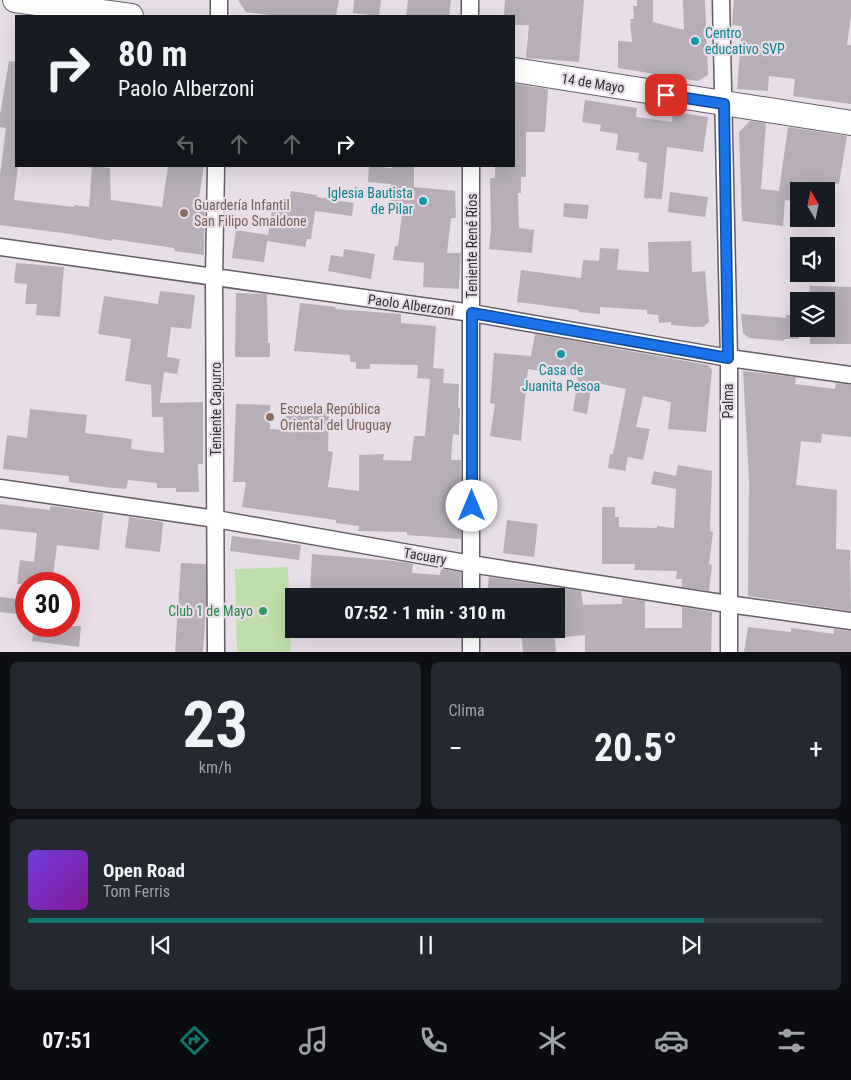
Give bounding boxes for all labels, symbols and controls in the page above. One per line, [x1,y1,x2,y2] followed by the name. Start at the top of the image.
[705,25,785,57] place label: Centro educativo SVP
[118,34,187,75] text: 80 m
[35,35,100,100] icon: right
[689,35,701,47] marker: Centro educativo SVP
[560,70,626,96] street label: 14 de Mayo
[645,74,687,116] pin
[118,76,255,101] text: Paolo Alberzoni
[652,81,680,109] icon: arrive
[172,130,200,158] icon: left
[225,130,253,158] icon: ahead
[278,130,306,158] icon: ahead
[331,130,359,158] icon: right
[790,182,835,228] north arrow
[790,182,835,337] map controls
[328,185,413,217] place label: Iglesia Bautista de Pilar
[464,193,480,299] street label: Teniente René Ríos
[417,195,429,207] marker: Iglesia Bautista de Pilar
[194,197,307,229] place label: Guardería Infantil San Filipo Smaldone
[178,207,190,219] marker: Guardería Infantil San Filipo Smaldone
[790,237,835,282] button: sound
[367,291,455,319] street label: Paolo Alberzoni
[790,292,835,337] button: layers
[555,348,567,360] marker: Casa de Juanita Pesoa
[208,362,224,456] street label: Teniente Capurro
[522,362,600,394] place label: Casa de Juanita Pesoa
[720,384,736,418] street label: Palma
[280,401,392,433] place label: Escuela República Oriental del Uruguay
[264,411,276,423] marker: Escuela República Oriental del Uruguay
[445,479,497,531] position arrow
[402,544,448,568] street label: Tacuary
[15,572,80,637] speed limit sign: 30
[344,601,506,624] text: 07:52 · 1 min · 310 m
[168,603,253,619] place label: Club 1 de Mayo
[257,605,269,617] marker: Club 1 de Mayo
[182,687,248,763] text: 23
[449,701,485,720] text: Clima
[594,726,678,770] text: 20.5°
[449,732,463,765] text: −
[809,732,823,765] text: +
[199,758,232,777] text: km/h
[103,859,185,882] text: Open Road
[103,882,170,901] text: Tom Ferris
[147,931,175,959] icon: previous
[412,931,440,959] icon: pause
[677,931,705,959] icon: next
[177,1023,212,1058] icon: directions
[296,1023,331,1058] icon: music
[416,1023,451,1058] icon: phone
[535,1023,570,1058] icon: climate
[654,1023,689,1058] icon: car
[774,1023,809,1058] icon: filters
[42,1028,93,1053] text: 07:51

